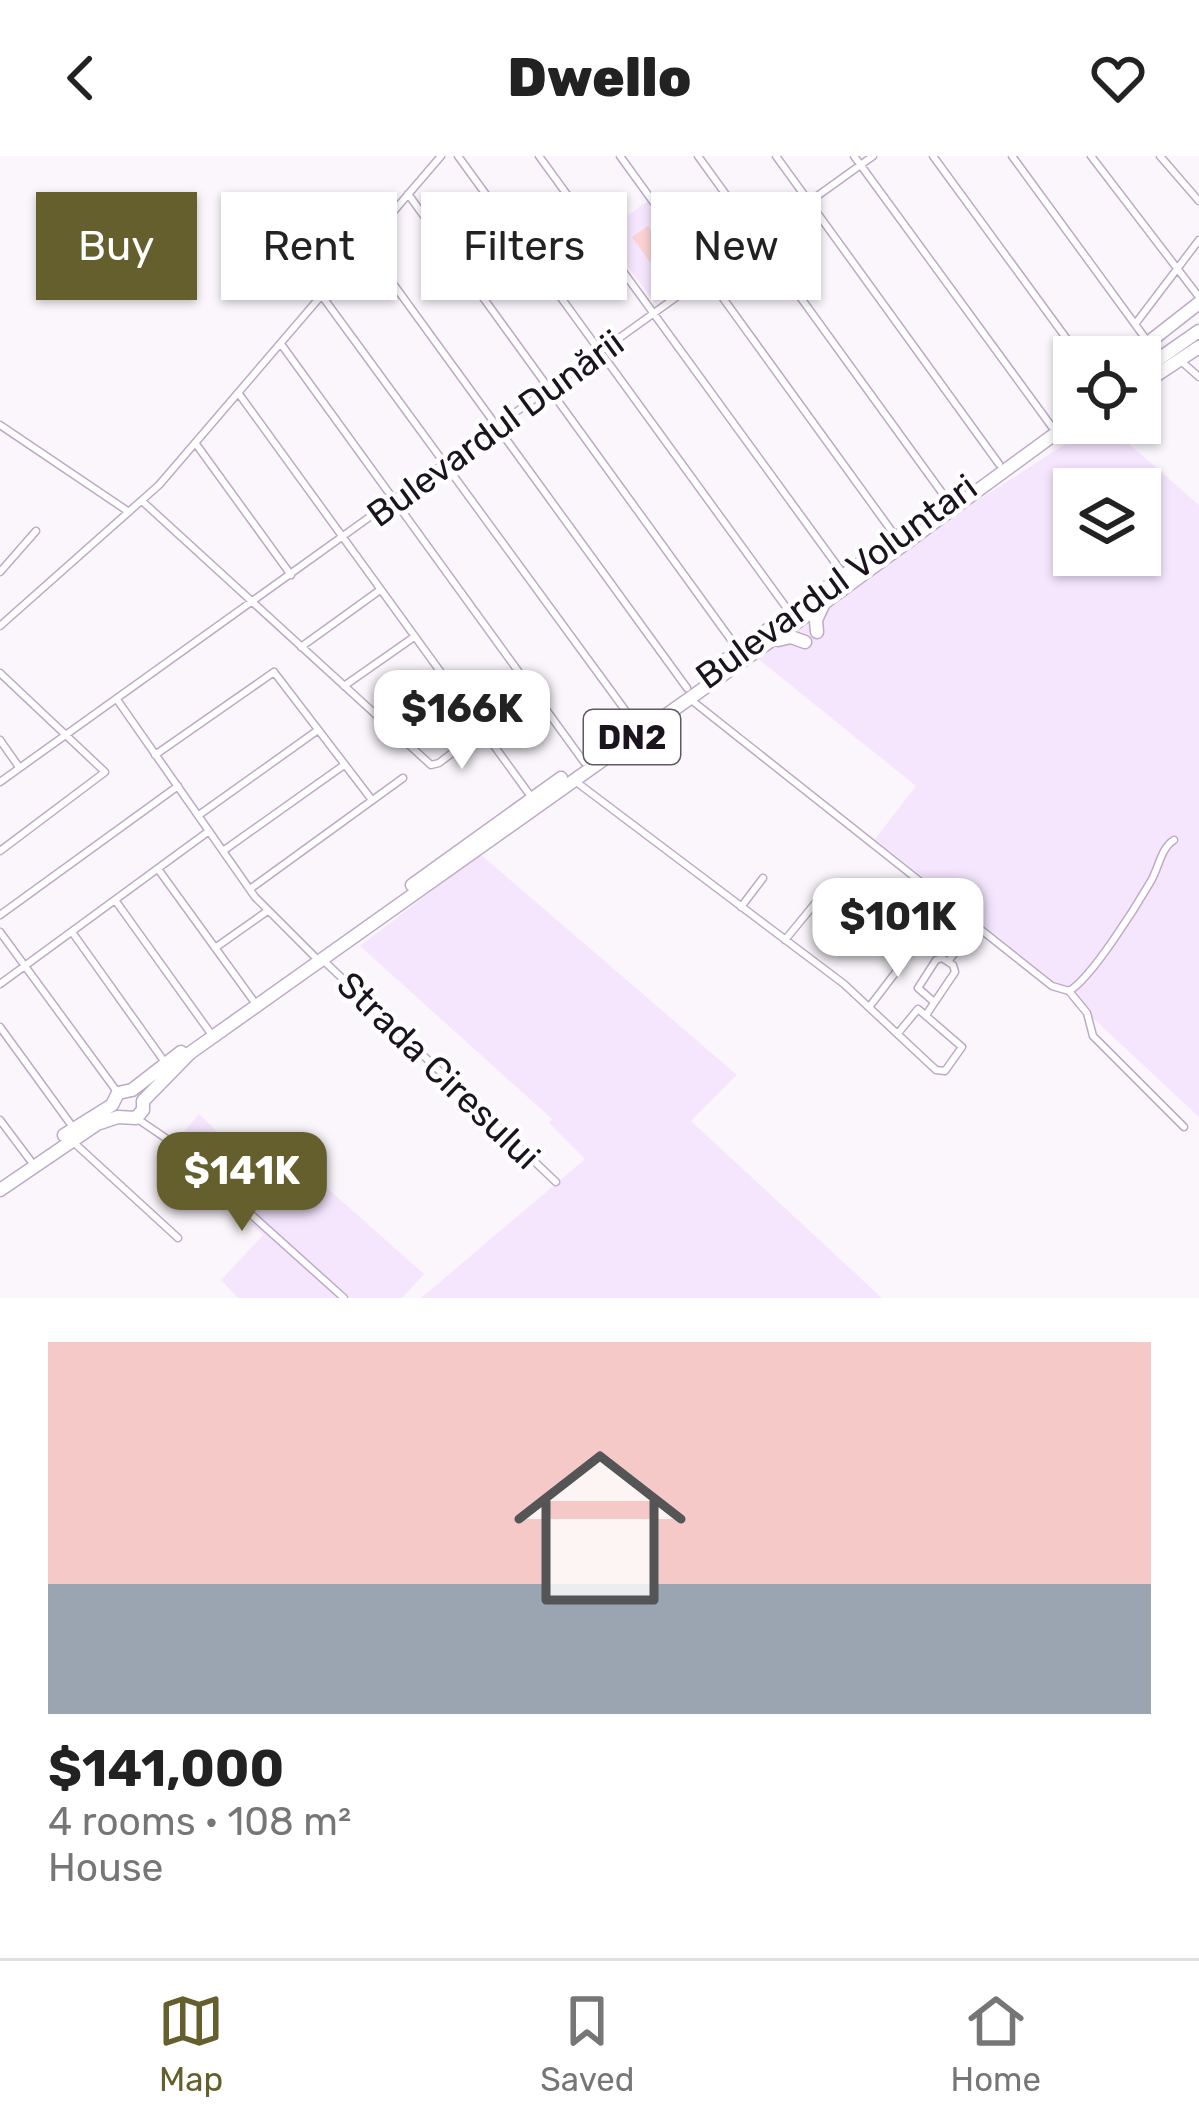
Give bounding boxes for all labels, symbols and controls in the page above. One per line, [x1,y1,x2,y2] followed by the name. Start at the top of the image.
[48,45,114,111] icon: back
[1085,45,1151,111] icon: heart
[507,46,692,110] text: Dwello
[36,192,197,300] chip: Buy
[221,192,397,300] chip: Rent
[421,192,627,300] chip: Filters
[651,192,821,300] chip: New
[359,321,632,536] street label: Bulevardul Dunării
[1053,336,1161,576] map controls
[1053,336,1161,444] button: locate
[687,465,985,698] street label: Bulevardul Voluntari
[1053,468,1161,576] button: layers
[378,670,546,772] pin: $166K
[401,686,523,732] text: $166K
[584,710,680,764] road number: DN2
[814,878,982,980] pin: $101K
[839,894,957,940] text: $101K
[328,963,549,1178] street label: Strada Ciresului
[158,1132,326,1234] pin: $141K
[184,1148,300,1194] text: $141K
[492,1420,708,1636] icon: home
[48,1738,284,1799] text: $141,000
[48,1799,351,1845] text: 4 rooms · 108 m²
[48,1845,163,1891] text: House
[158,1988,224,2099] tab: Map
[540,1988,634,2099] tab: Saved
[951,1988,1041,2099] tab: Home

